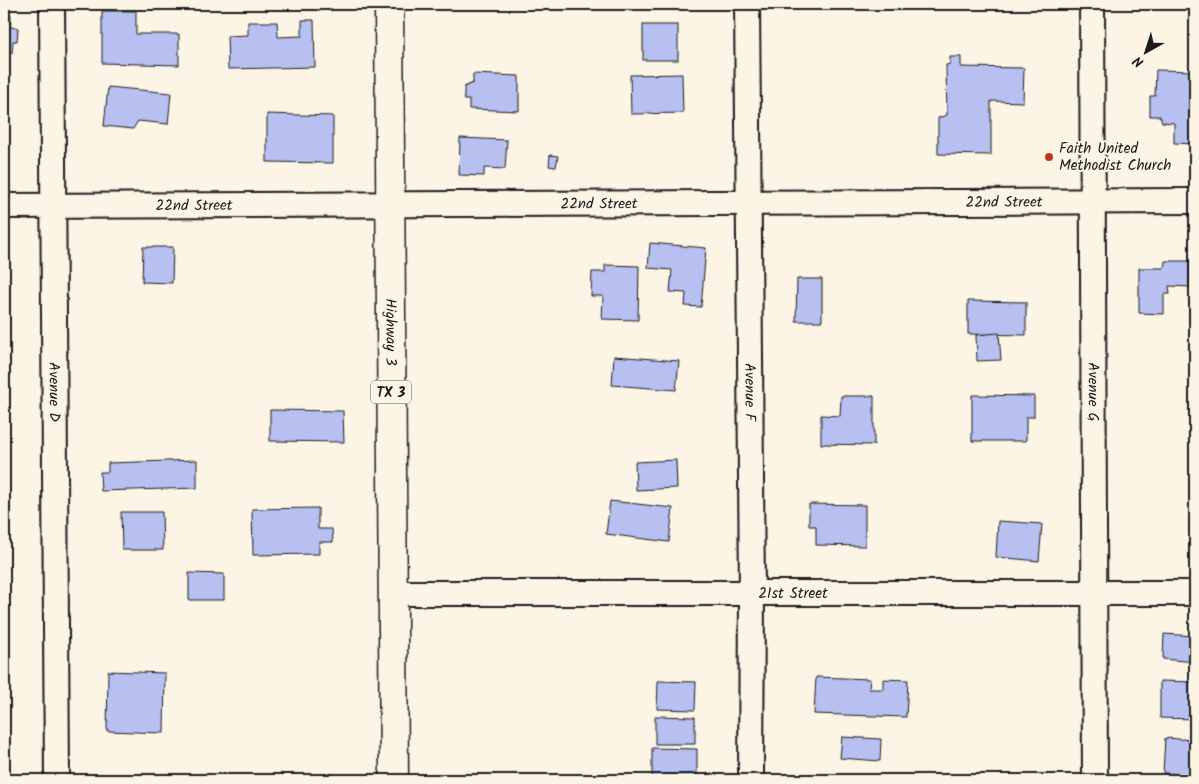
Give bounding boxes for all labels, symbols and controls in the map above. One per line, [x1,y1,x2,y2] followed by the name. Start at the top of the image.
[1122,28,1172,78] north arrow
[1128,50,1149,73] text: N
[1059,137,1171,178] place label: Faith United Methodist Church
[1043,151,1055,163] marker: Faith United Methodist Church
[965,191,1043,215] street label: 22nd Street
[560,192,638,217] street label: 22nd Street
[155,194,233,218] street label: 22nd Street
[378,298,402,366] street label: Highway 3
[41,362,66,422] street label: Avenue D
[1080,362,1105,422] street label: Avenue G
[737,363,762,422] street label: Avenue F
[371,381,411,404] road number: TX 3
[758,582,828,606] street label: 21st Street

